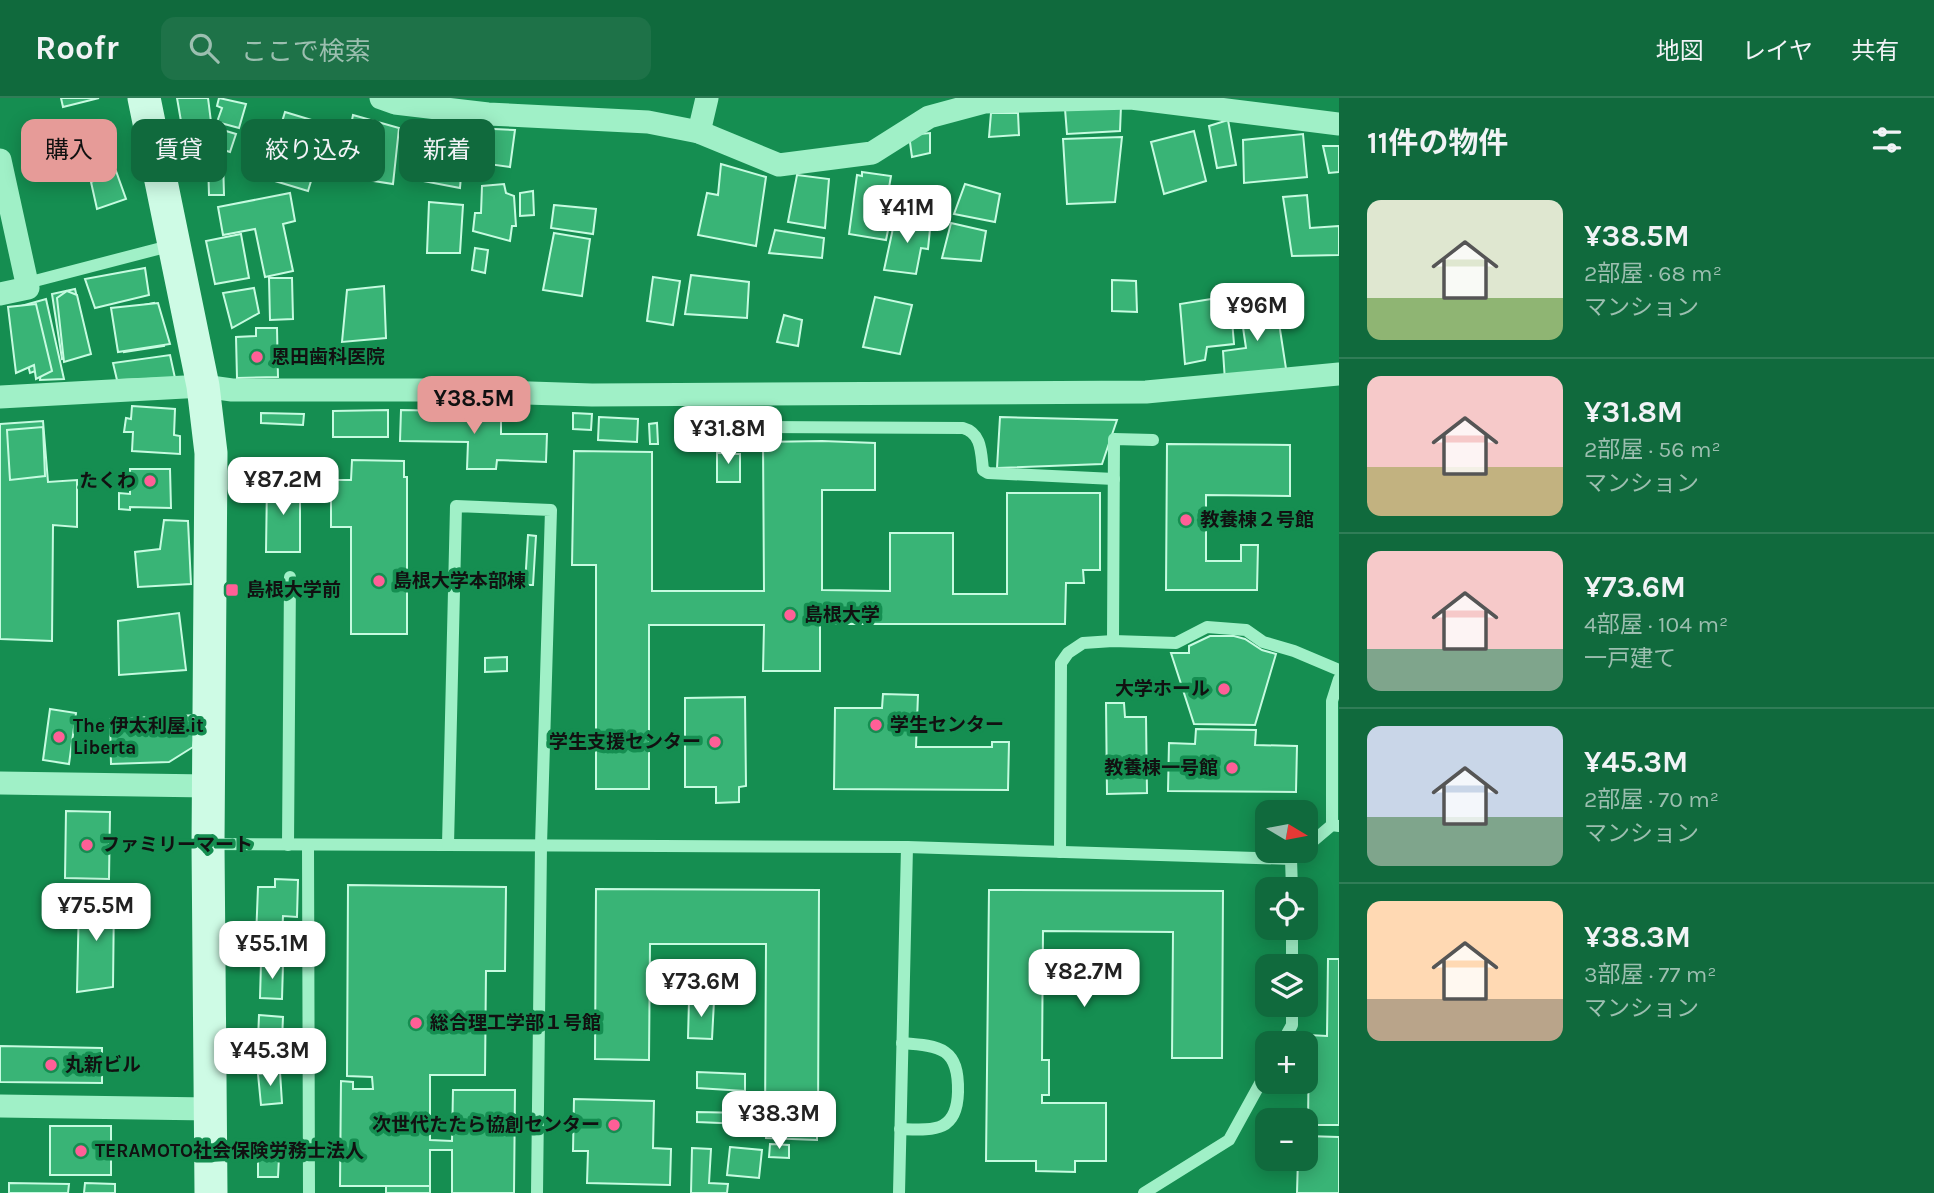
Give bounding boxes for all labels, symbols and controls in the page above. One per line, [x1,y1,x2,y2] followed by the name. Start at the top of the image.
[161,17,651,80] search box
[35,29,119,67] text: Roofr
[185,29,223,67] icon: search
[241,36,371,67] text: ここで検索
[1656,37,1704,65] text: 地図
[1742,37,1813,65] text: レイヤ
[1851,37,1899,65] text: 共有
[21,119,117,182] chip: 購入
[131,119,227,182] chip: 賃貸
[241,119,385,182] chip: 絞り込み
[399,119,495,182] chip: 新着
[1868,121,1906,159] icon: filters
[1367,125,1508,161] text: 11件の物件
[866,186,948,245] pin: ¥41M
[879,194,935,221] text: ¥41M
[1584,218,1690,254] text: ¥38.5M
[1423,228,1507,312] icon: home
[1584,260,1722,287] text: 2部屋 · 68 m²
[1216,284,1298,343] pin: ¥96M
[1226,292,1288,319] text: ¥96M
[1584,294,1699,321] text: マンション
[271,346,385,368] place label: 恩田歯科医院
[249,349,265,365] marker: 恩田歯科医院
[417,376,531,436] pin: ¥38.5M
[433,385,515,412] text: ¥38.5M
[1584,394,1683,430] text: ¥31.8M
[1423,404,1507,488] icon: home
[671,406,785,466] pin: ¥31.8M
[690,415,766,442] text: ¥31.8M
[1584,436,1721,463] text: 2部屋 · 56 m²
[226,458,340,517] pin: ¥87.2M
[244,466,322,493] text: ¥87.2M
[79,470,136,492] place label: たくわ
[1584,470,1699,497] text: マンション
[142,473,158,489] marker: たくわ
[1200,509,1314,531] place label: 教養棟２号館
[1178,512,1194,528] marker: 教養棟２号館
[1584,569,1686,605] text: ¥73.6M
[393,570,526,592] place label: 島根大学本部棟
[371,573,387,589] marker: 島根大学本部棟
[246,579,341,601] place label: 島根大学前
[1423,579,1507,663] icon: home
[224,582,240,598] marker: 島根大学前
[804,604,880,626] place label: 島根大学
[782,607,798,623] marker: 島根大学
[1584,611,1728,638] text: 4部屋 · 104 m²
[1584,645,1676,672] text: 一戸建て
[1115,678,1210,700] place label: 大学ホール
[1216,681,1232,697] marker: 大学ホール
[890,714,1004,736] place label: 学生センター
[73,715,204,759] place label: The 伊太利屋.it Liberta
[868,717,884,733] marker: 学生センター
[51,729,67,745] marker: The 伊太利屋.it Liberta
[549,731,701,753] place label: 学生支援センター
[707,734,723,750] marker: 学生支援センター
[1584,744,1688,780] text: ¥45.3M
[1423,754,1507,838] icon: home
[1104,757,1218,779] place label: 教養棟一号館
[1224,760,1240,776] marker: 教養棟一号館
[1584,786,1719,813] text: 2部屋 · 70 m²
[1255,800,1318,863] north arrow
[1255,800,1318,1171] map controls
[1584,820,1699,847] text: マンション
[101,834,253,856] place label: ファミリーマート
[79,837,95,853] marker: ファミリーマート
[1255,877,1318,940] button: locate
[39,884,153,943] pin: ¥75.5M
[58,892,134,919] text: ¥75.5M
[1584,919,1691,955] text: ¥38.3M
[215,922,329,981] pin: ¥55.1M
[1423,929,1507,1013] icon: home
[235,930,309,957] text: ¥55.1M
[1027,950,1141,1009] pin: ¥82.7M
[1255,954,1318,1017] button: layers
[1045,958,1123,985] text: ¥82.7M
[644,960,758,1019] pin: ¥73.6M
[1584,961,1716,988] text: 3部屋 · 77 m²
[662,968,740,995] text: ¥73.6M
[1584,995,1699,1022] text: マンション
[430,1012,601,1034] place label: 総合理工学部１号館
[408,1015,424,1031] marker: 総合理工学部１号館
[213,1028,327,1088] pin: ¥45.3M
[1255,1031,1318,1094] button: +
[230,1037,310,1064] text: ¥45.3M
[65,1054,141,1076] place label: 丸新ビル
[43,1057,59,1073] marker: 丸新ビル
[722,1091,836,1151] pin: ¥38.3M
[738,1100,820,1127] text: ¥38.3M
[1255,1108,1318,1171] button: −
[372,1114,600,1136] place label: 次世代たたら協創センター
[606,1117,622,1133] marker: 次世代たたら協創センター
[95,1140,364,1162] place label: TERAMOTO社会保険労務士法人
[73,1143,89,1159] marker: TERAMOTO社会保険労務士法人

